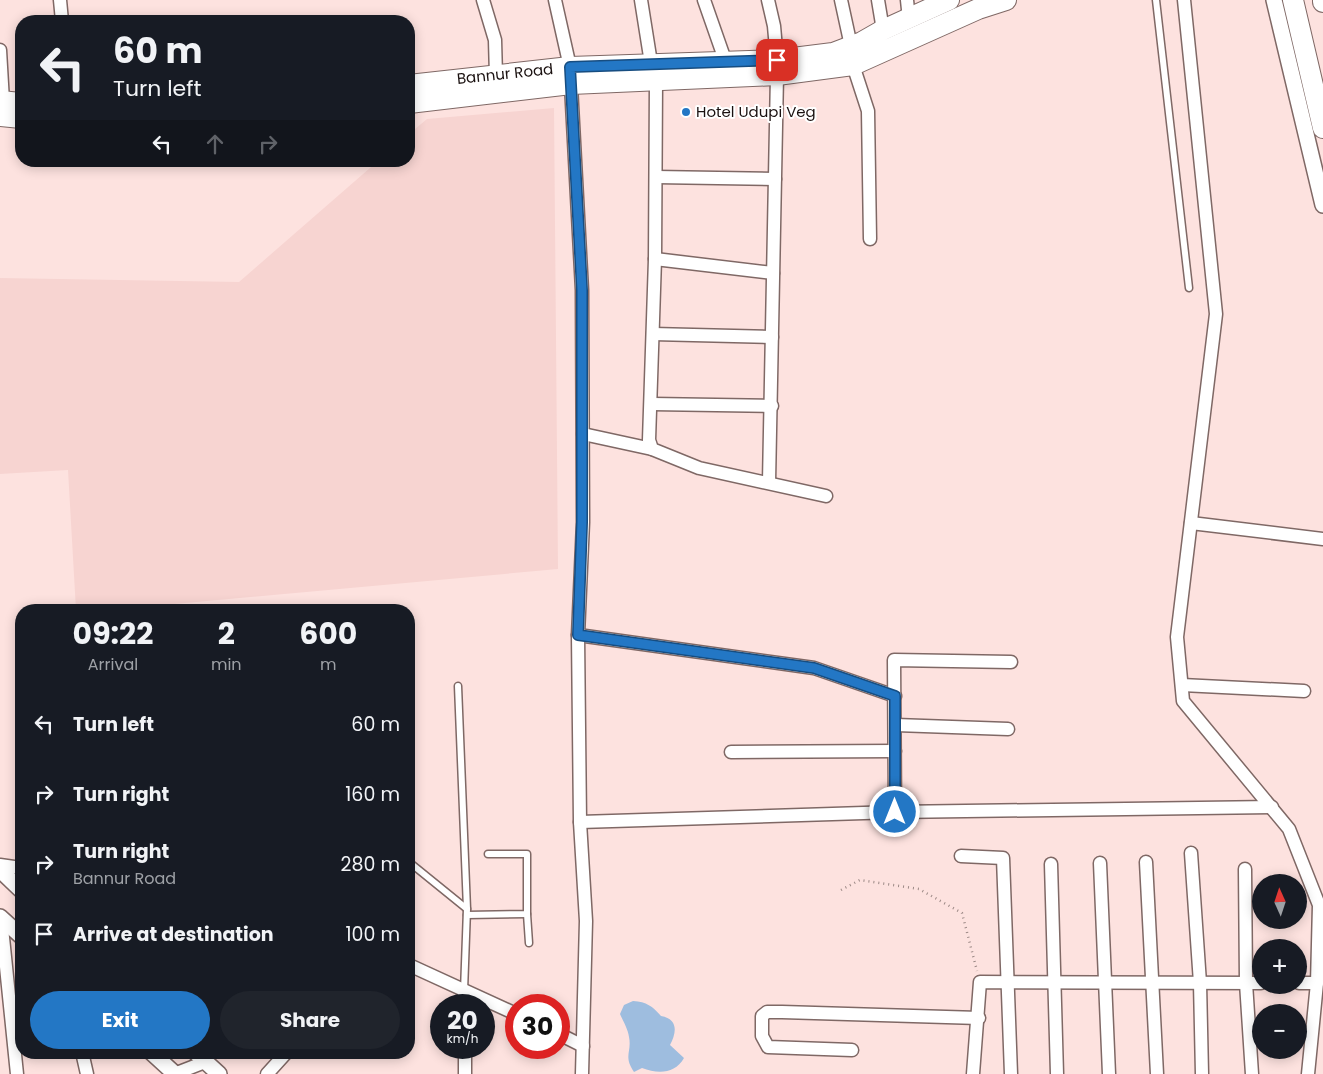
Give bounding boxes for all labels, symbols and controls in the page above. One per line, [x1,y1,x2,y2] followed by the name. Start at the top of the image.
[113,26,203,75] text: 60 m
[30,35,95,100] icon: left
[756,39,798,81] pin
[763,46,791,74] icon: arrive
[456,58,554,89] street label: Bannur Road
[113,73,201,104] text: Turn left
[696,101,816,122] place label: Hotel Udupi Veg
[680,106,692,118] marker: Hotel Udupi Veg
[148,130,176,158] icon: left
[201,130,229,158] icon: ahead
[254,130,282,158] icon: right
[73,612,153,655] text: 09:22
[218,612,235,655] text: 2
[299,612,357,655] text: 600
[88,653,138,676] text: Arrival
[211,653,242,676] text: min
[320,653,337,676] text: m
[30,710,58,738] icon: left
[73,711,154,738] text: Turn left
[351,711,400,738] text: 60 m
[30,780,58,808] icon: right
[73,781,169,808] text: Turn right
[345,781,400,808] text: 160 m
[868,785,920,837] position arrow
[73,838,169,865] text: Turn right
[30,850,58,878] icon: right
[341,851,400,878] text: 280 m
[73,867,176,890] text: Bannur Road
[1252,874,1308,929] north arrow
[1252,874,1307,1059] map controls
[30,920,58,948] icon: arrive
[73,921,274,948] text: Arrive at destination
[345,921,400,948] text: 100 m
[1252,939,1307,994] button: +
[30,991,210,1049] button: Exit
[220,991,400,1049] button: Share
[505,994,570,1059] speed limit sign: 30
[447,1003,478,1038] text: 20
[1252,1004,1307,1059] button: −
[447,1030,478,1047] text: km/h

